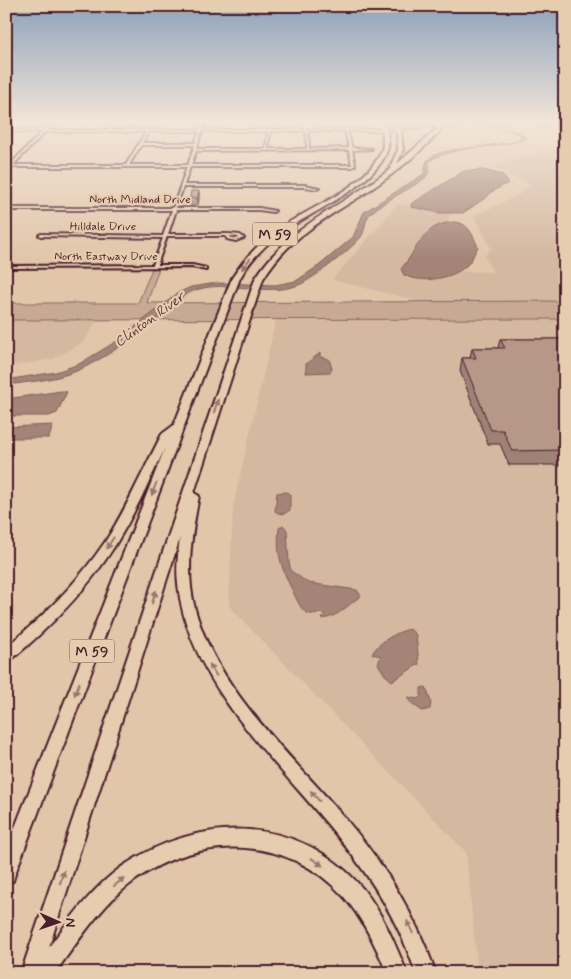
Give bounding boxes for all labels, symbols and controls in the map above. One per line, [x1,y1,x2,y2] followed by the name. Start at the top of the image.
[89,192,191,208] street label: North Midland Drive
[70,219,136,235] street label: Hilldale Drive
[252,222,298,245] road number: M 59
[54,249,158,265] street label: North Eastway Drive
[240,257,251,270] one-way arrow
[111,287,190,351] water label: Clinton River
[213,399,221,414] one-way arrow
[150,482,158,497] one-way arrow
[105,536,115,550] one-way arrow
[151,589,158,604] one-way arrow
[70,640,114,662] road number: M 59
[209,663,218,676] one-way arrow
[73,682,80,697] one-way arrow
[309,790,320,803] one-way arrow
[310,857,324,867] one-way arrow
[59,869,66,884] one-way arrow
[112,876,125,887] one-way arrow
[32,896,82,946] north arrow
[61,917,79,927] text: N
[405,920,413,934] one-way arrow

